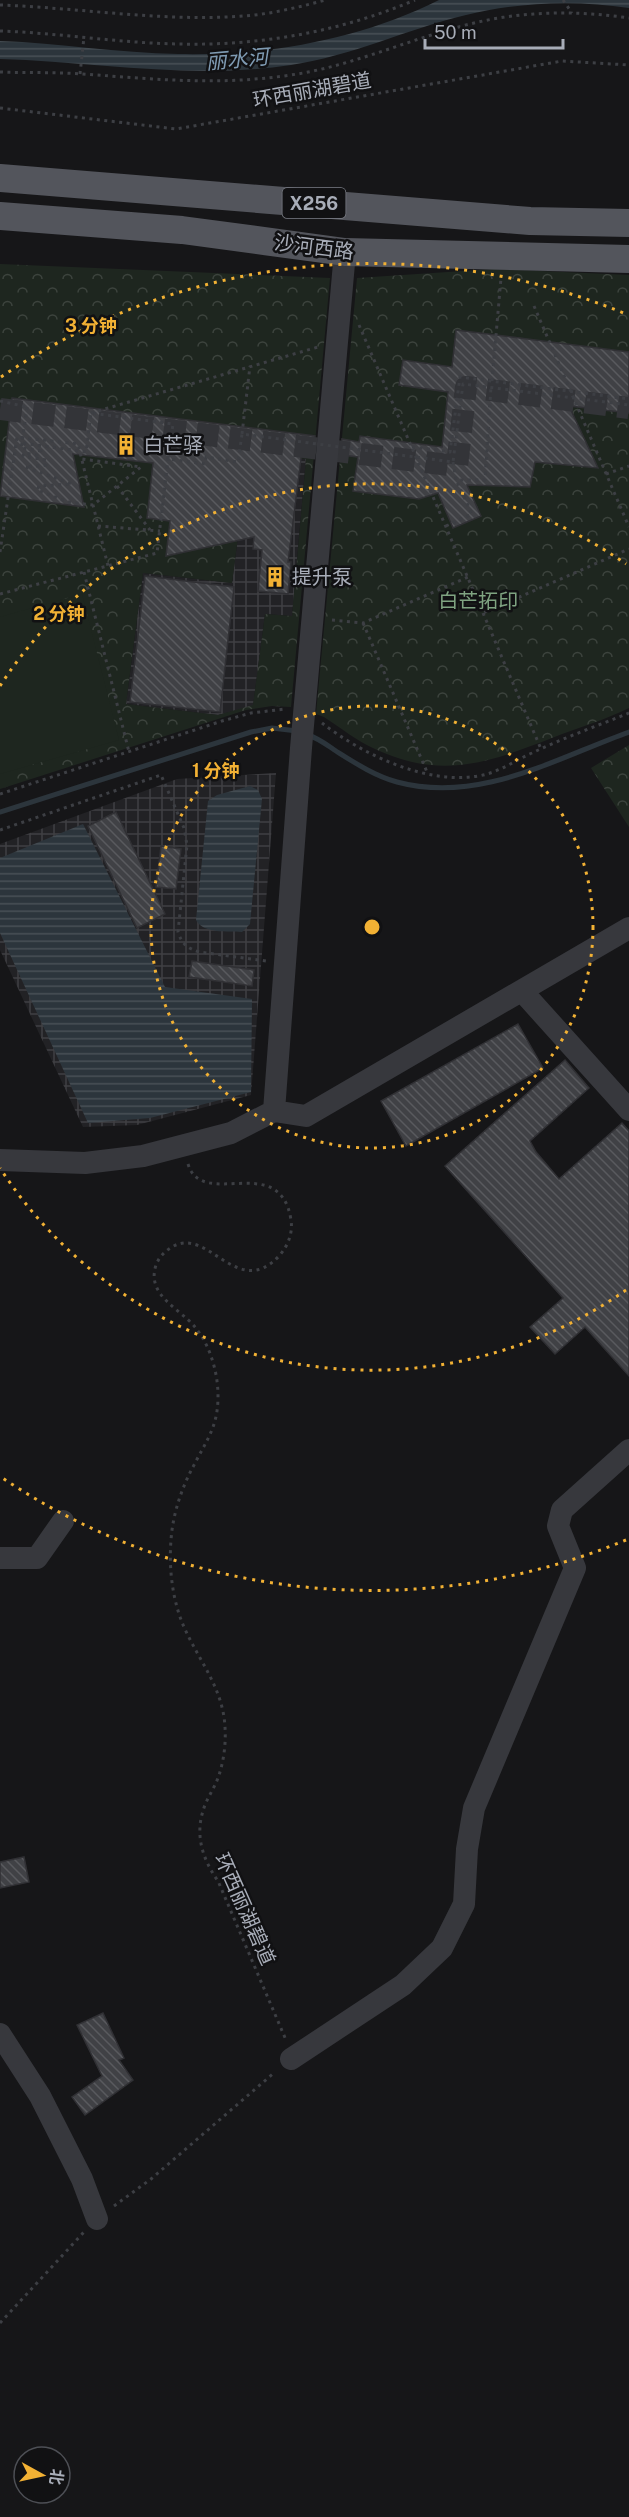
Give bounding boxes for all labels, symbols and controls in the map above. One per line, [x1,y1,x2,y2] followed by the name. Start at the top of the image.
[425,12,563,50] scale bar
[434,22,477,43] text: 50 m
[205,43,273,74] water label: 丽水河
[251,68,373,112] street label: 环西丽湖碧道
[282,188,346,218] road number: X256
[273,230,355,264] street label: 沙河西路
[65,315,117,336] text: 3 分钟
[114,433,138,457] building icon: 白芒驿
[143,433,203,457] place label: 白芒驿
[263,565,287,589] building icon: 提升泵
[292,565,352,589] place label: 提升泵
[438,589,518,613] park label: 白芒拓印
[33,603,85,624] text: 2 分钟
[192,760,240,781] text: 1 分钟
[362,917,382,937] centre of rings
[210,1849,280,1969] street label: 环西丽湖碧道
[12,2445,72,2505] north arrow
[46,2468,67,2486] text: 北

